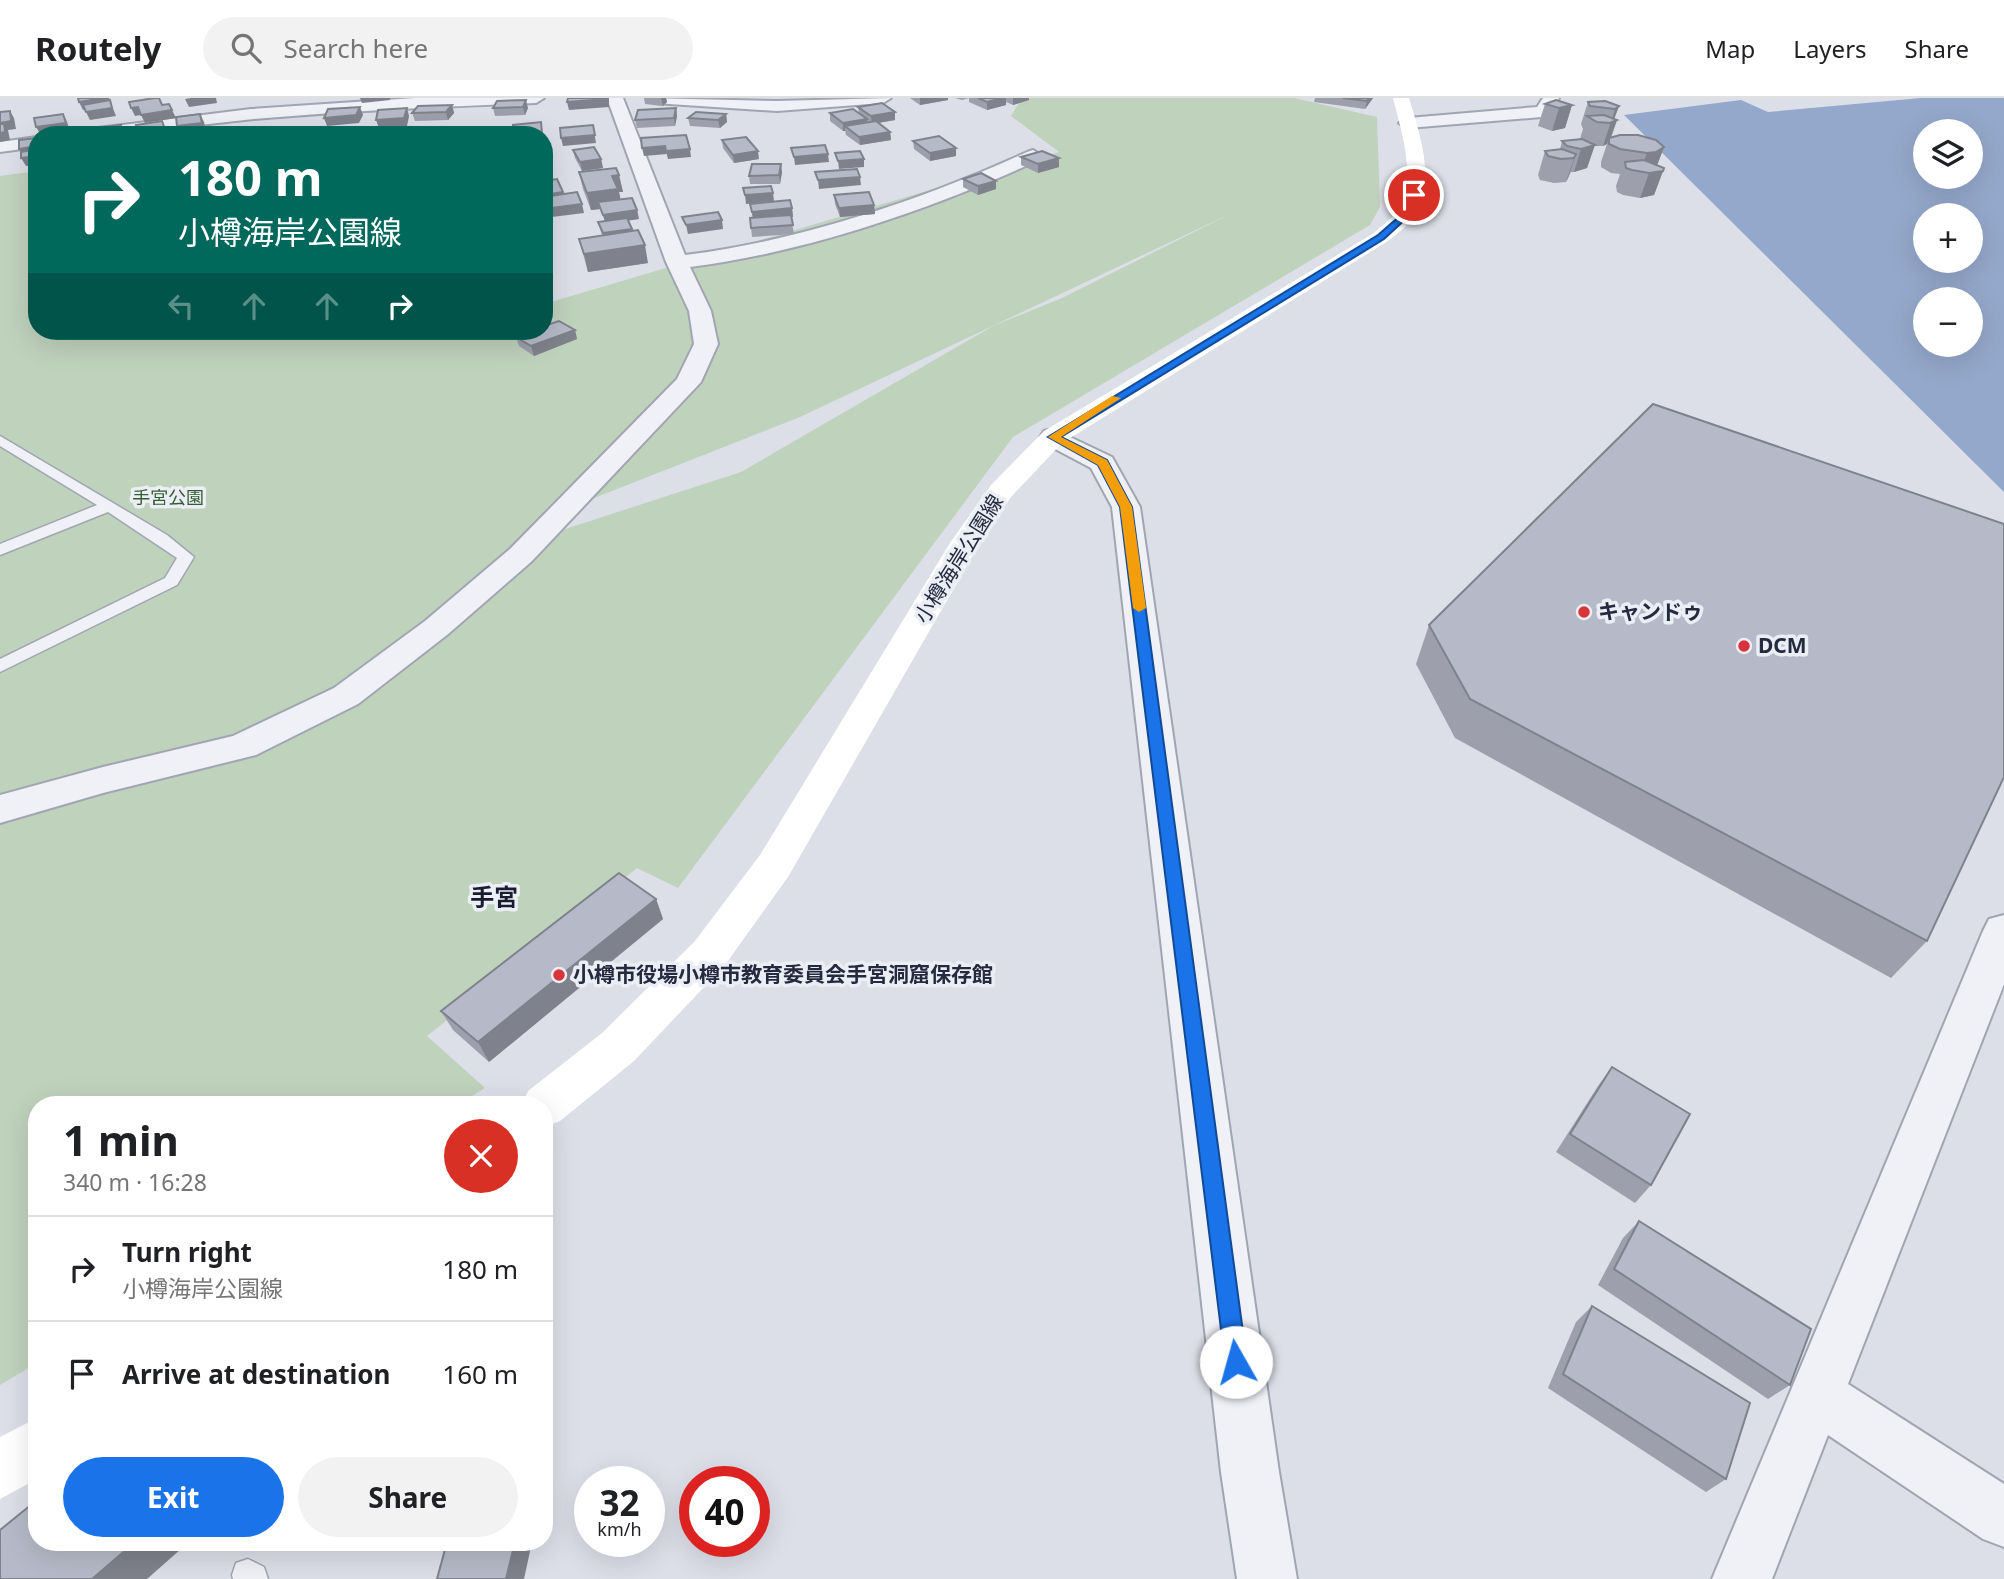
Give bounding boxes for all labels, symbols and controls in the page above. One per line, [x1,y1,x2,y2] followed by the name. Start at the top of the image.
[203,17,693,80] search box
[35,26,161,71] text: Routely
[227,29,265,67] icon: search
[283,30,428,66] text: Search here
[1705,32,1755,65] text: Map
[1793,32,1867,65] text: Layers
[1905,32,1969,65] text: Share
[1913,119,1983,357] map controls
[1913,119,1983,189] button: layers
[178,144,323,210] text: 180 m
[63,154,154,245] icon: right
[1384,165,1444,225] pin
[1395,176,1433,214] icon: arrive
[1913,203,1983,273] button: +
[178,210,402,253] text: 小樽海岸公園線
[162,287,200,325] icon: left
[235,287,273,325] icon: ahead
[308,287,346,325] icon: ahead
[381,287,419,325] icon: right
[1913,287,1983,357] button: −
[132,485,204,509] park label: 手宮公園
[907,489,1009,628] street label: 小樽海岸公園線
[1598,597,1703,625] place label: キャンドゥ
[1576,604,1592,620] marker: キャンドゥ
[1758,631,1807,659] place label: DCM
[1736,638,1752,654] marker: DCM
[470,880,518,913] district label: 手宮
[573,960,993,988] place label: 小樽市役場小樽市教育委員会手宮洞窟保存館
[551,967,567,983] marker: 小樽市役場小樽市教育委員会手宮洞窟保存館
[63,1111,179,1168] text: 1 min
[444,1119,518,1193] button: close
[63,1166,207,1198] text: 340 m · 16:28
[122,1234,252,1270] text: Turn right
[63,1250,101,1288] icon: right
[442,1251,518,1287] text: 180 m
[122,1272,283,1304] text: 小樽海岸公園線
[1199,1325,1273,1399] position arrow
[63,1355,101,1393] icon: arrive
[122,1356,391,1392] text: Arrive at destination
[442,1356,518,1392] text: 160 m
[63,1457,284,1537] button: Exit
[298,1457,518,1537] button: Share
[679,1466,770,1557] speed limit sign: 40
[599,1479,640,1526] text: 32
[597,1517,642,1541] text: km/h

